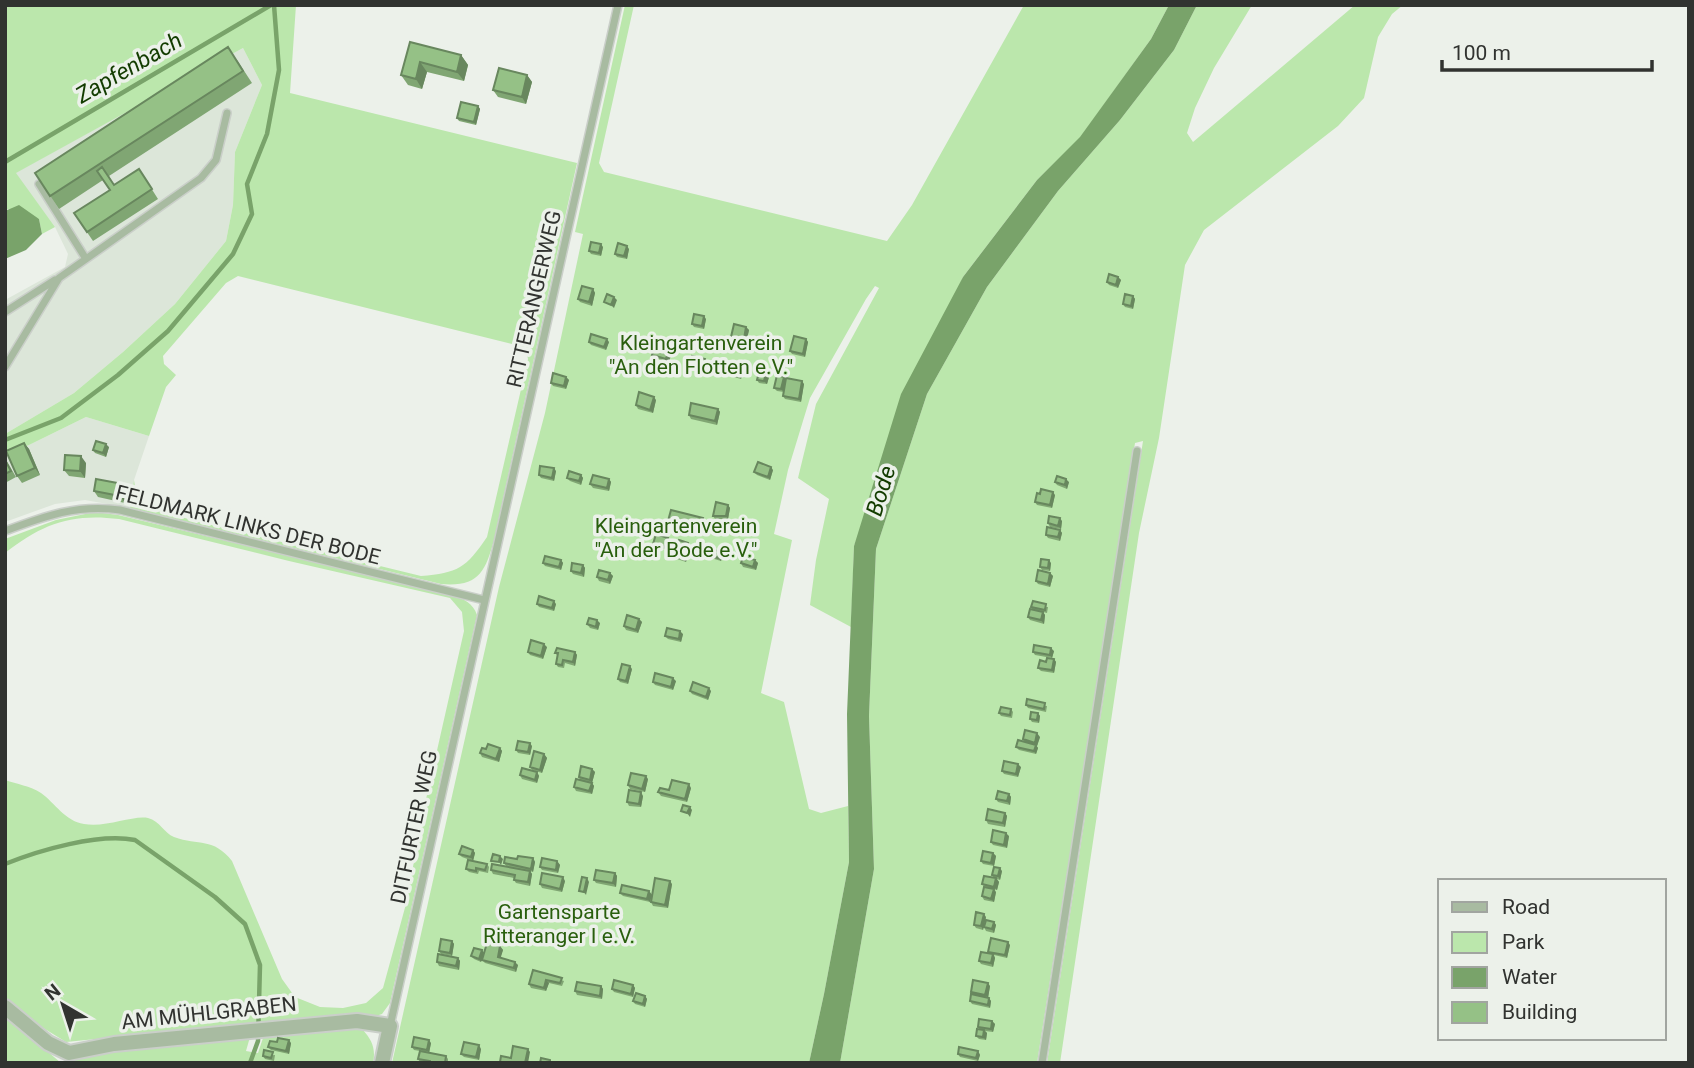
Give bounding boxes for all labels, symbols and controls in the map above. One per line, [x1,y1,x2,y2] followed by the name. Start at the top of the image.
[70,27,187,110] water label: Zapfenbach
[1442,28,1652,72] scale bar
[1452,41,1511,65] text: 100 m
[502,208,566,390] street label: RITTERANGERWEG
[609,331,793,379] park label: Kleingartenverein "An den Flotten e.V."
[861,462,901,519] water label: Bode
[113,480,383,570] street label: FELDMARK LINKS DER BODE
[595,514,757,562] park label: Kleingartenverein "An der Bode e.V."
[386,748,442,906] street label: DITFURTER WEG
[1438,879,1666,1040] legend
[1502,895,1550,919] text: Road
[483,900,635,948] park label: Gartensparte Ritteranger I e.V.
[1502,930,1545,954] text: Park
[1502,965,1557,989] text: Water
[28,970,98,1040] north arrow
[40,979,65,1005] text: N
[120,992,298,1034] street label: AM MÜHLGRABEN
[1502,1000,1577,1024] text: Building

